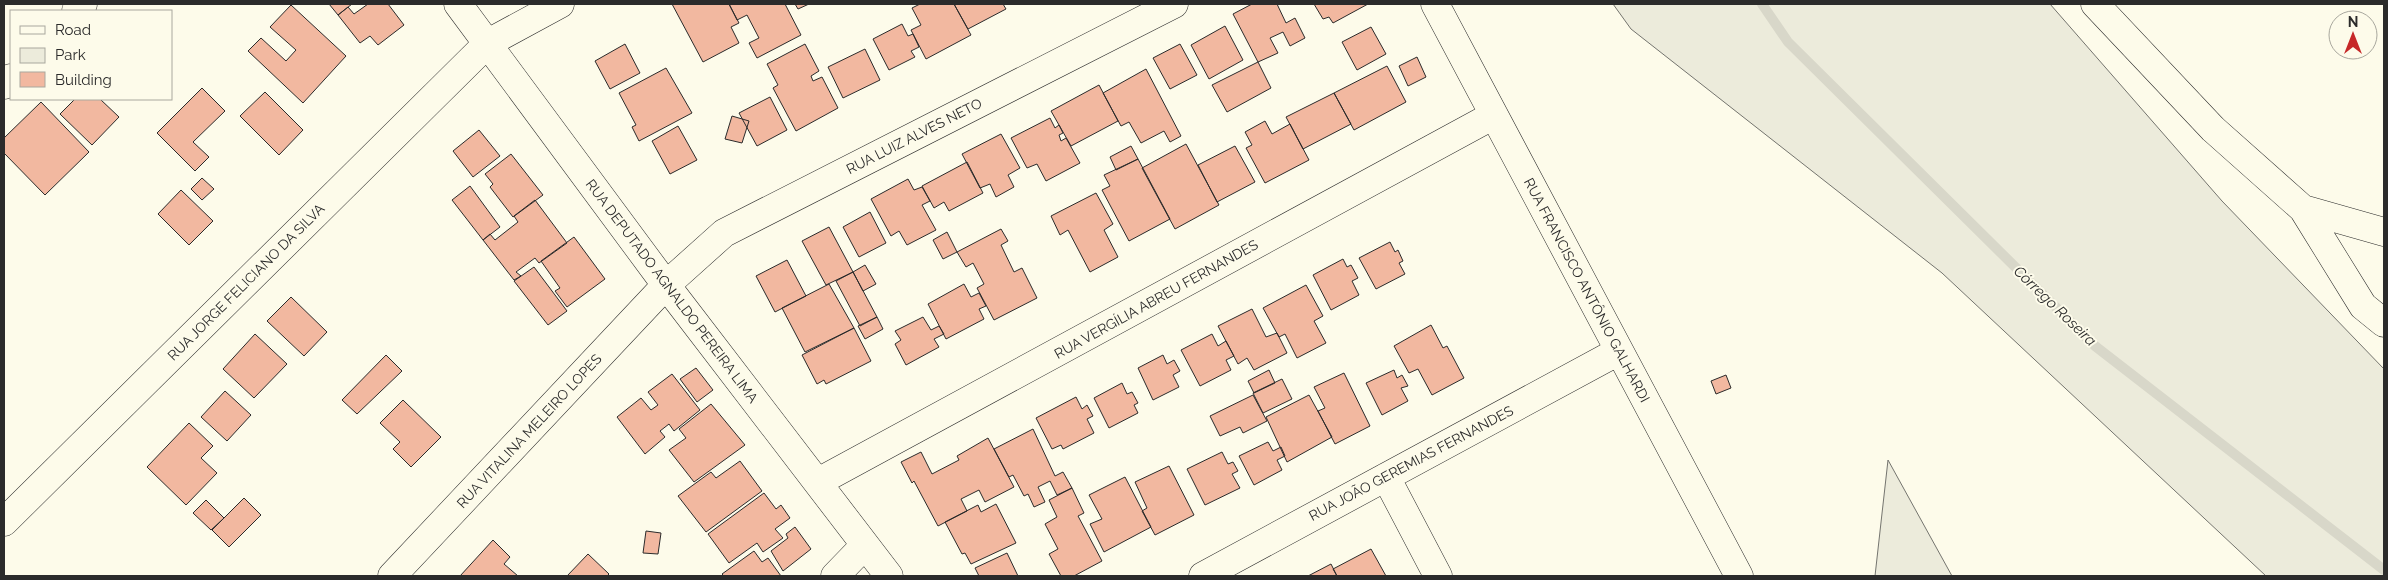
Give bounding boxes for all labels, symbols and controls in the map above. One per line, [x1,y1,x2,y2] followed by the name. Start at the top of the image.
[10,10,172,100] legend
[2328,10,2378,60] north arrow
[2348,14,2358,30] text: N
[55,21,91,39] text: Road
[55,46,86,64] text: Park
[55,71,112,89] text: Building
[844,95,984,177] street label: RUA LUIZ ALVES NETO
[1521,175,1654,405] street label: RUA FRANCISCO ANTÔNIO GALHARDI
[583,176,762,406] street label: RUA DEPUTADO AGNALDO PEREIRA LIMA
[164,200,328,364] street label: RUA JORGE FELICIANO DA SILVA
[1051,235,1261,362] street label: RUA VERGÍLIA ABREU FERNANDES
[2010,262,2100,350] water label: Córrego Roseira
[453,350,605,511] street label: RUA VITALINA MELEIRO LOPES
[1306,401,1516,524] street label: RUA JOÃO GEREMIAS FERNANDES

